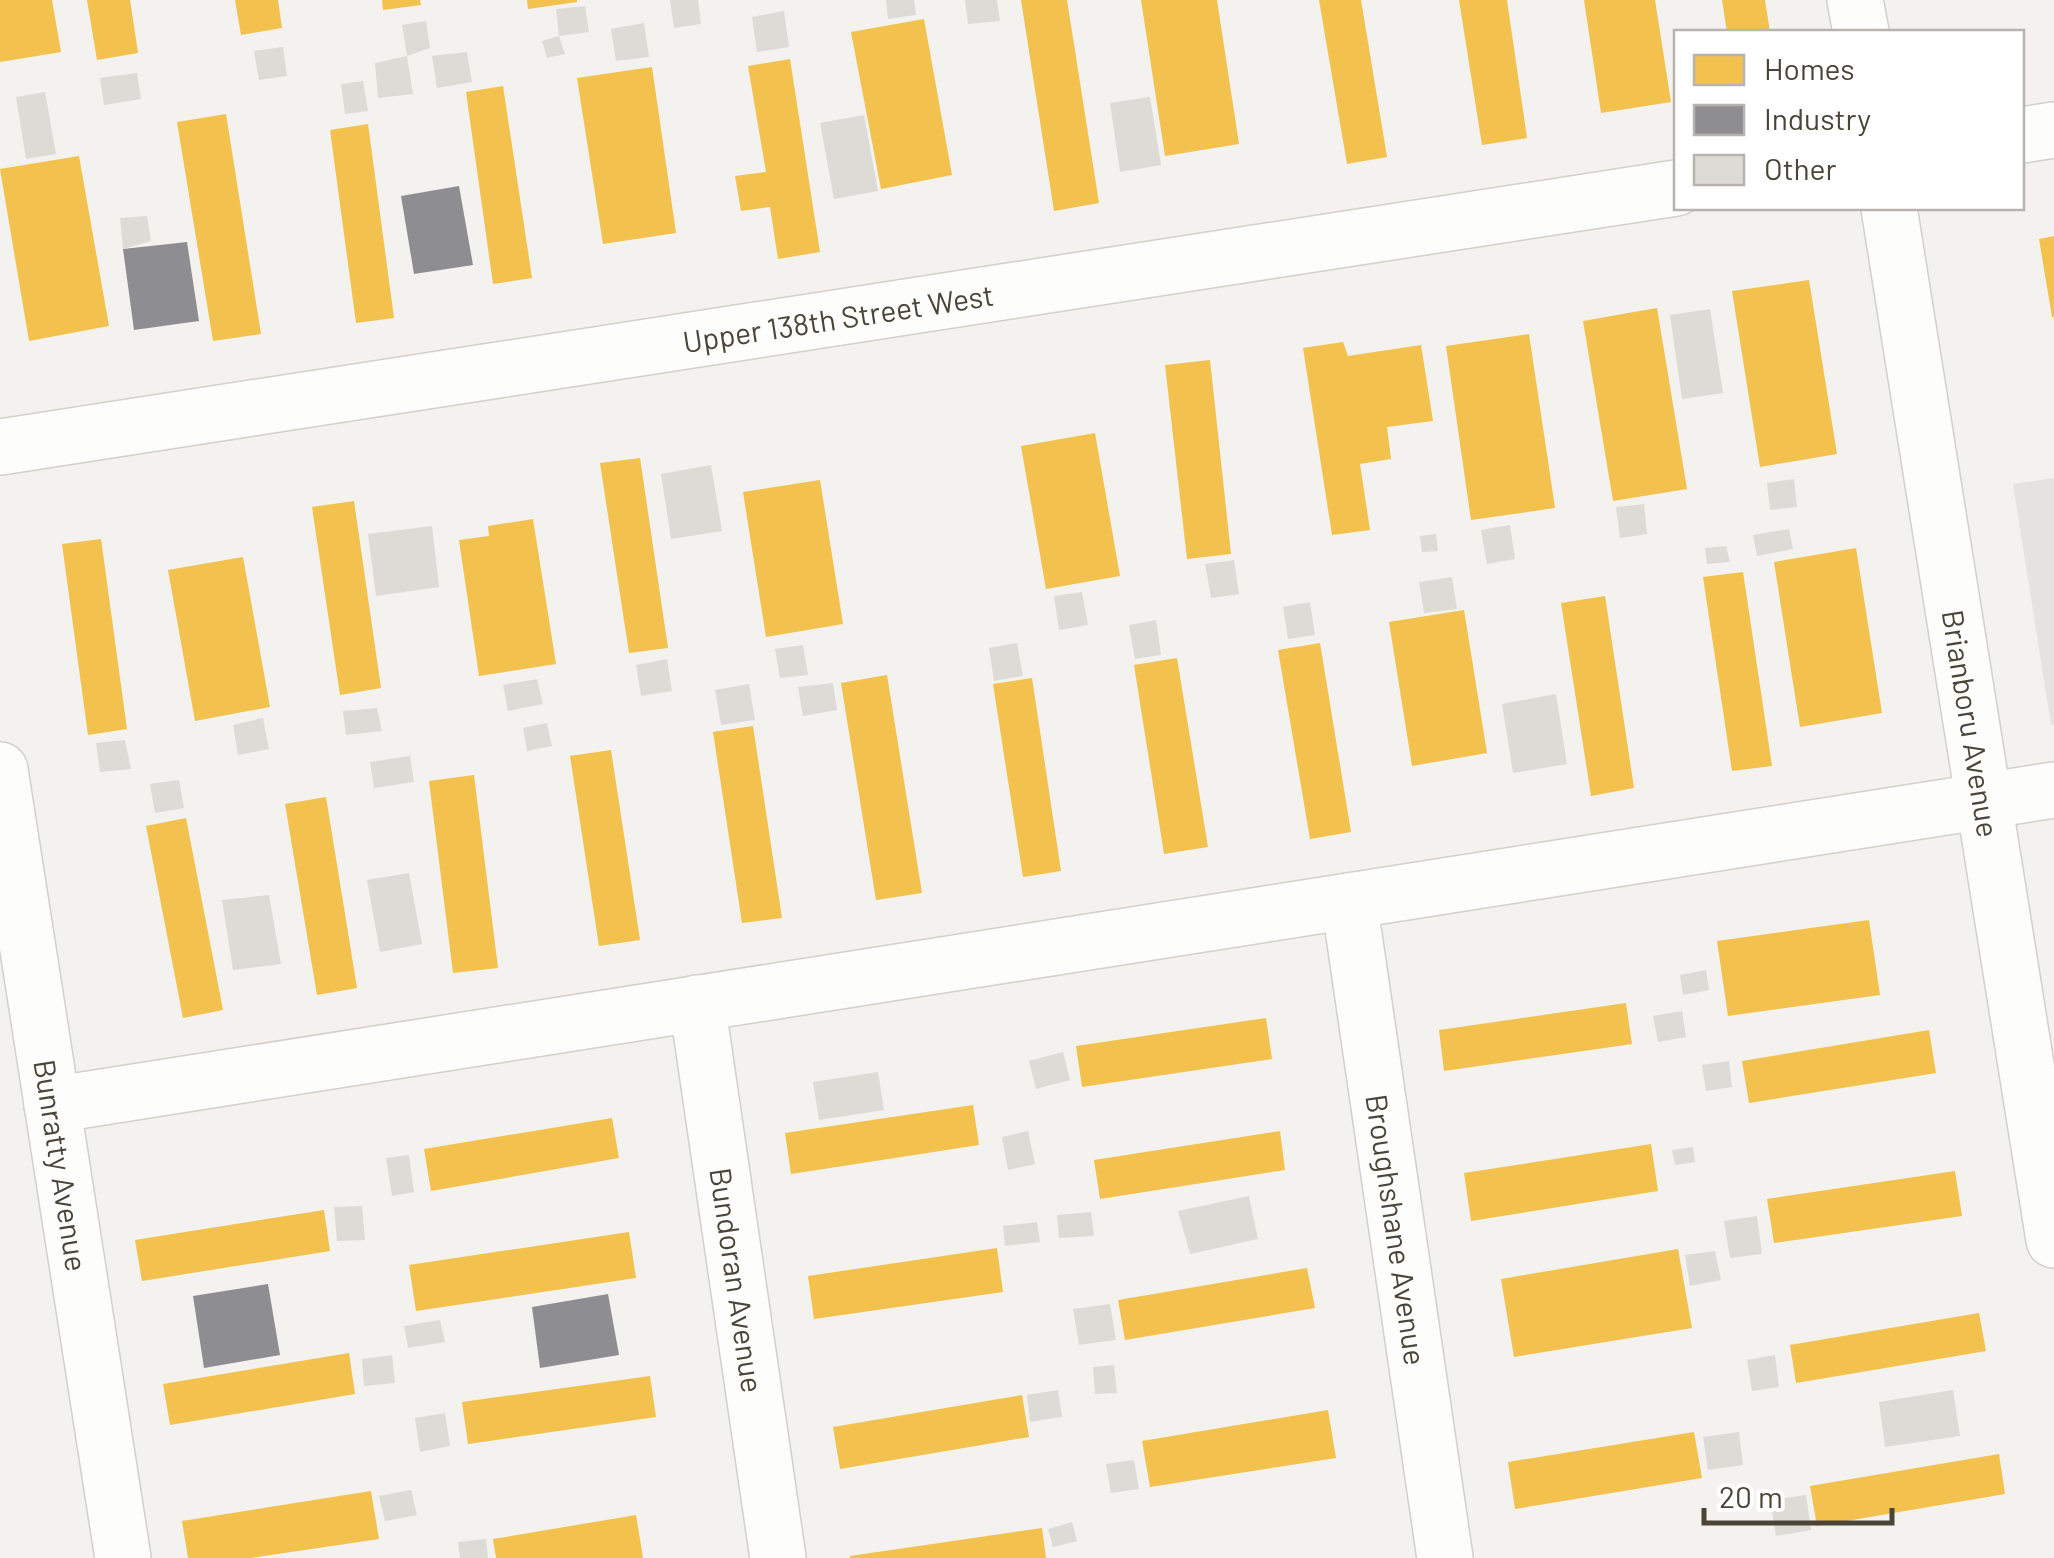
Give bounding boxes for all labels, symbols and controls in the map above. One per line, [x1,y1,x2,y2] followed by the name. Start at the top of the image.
[1674,30,2024,210] legend
[1764,50,1855,86] text: Homes
[1764,100,1871,136] text: Industry
[1764,150,1837,186] text: Other
[680,276,996,359] street label: Upper 138th Street West
[1935,607,2007,840] street label: Brianboru Avenue
[27,1057,96,1274] street label: Bunratty Avenue
[1359,1092,1435,1367] street label: Broughshane Avenue
[703,1165,772,1395] street label: Bundoran Avenue
[1704,1463,1892,1525] scale bar
[1719,1478,1783,1514] text: 20 m

